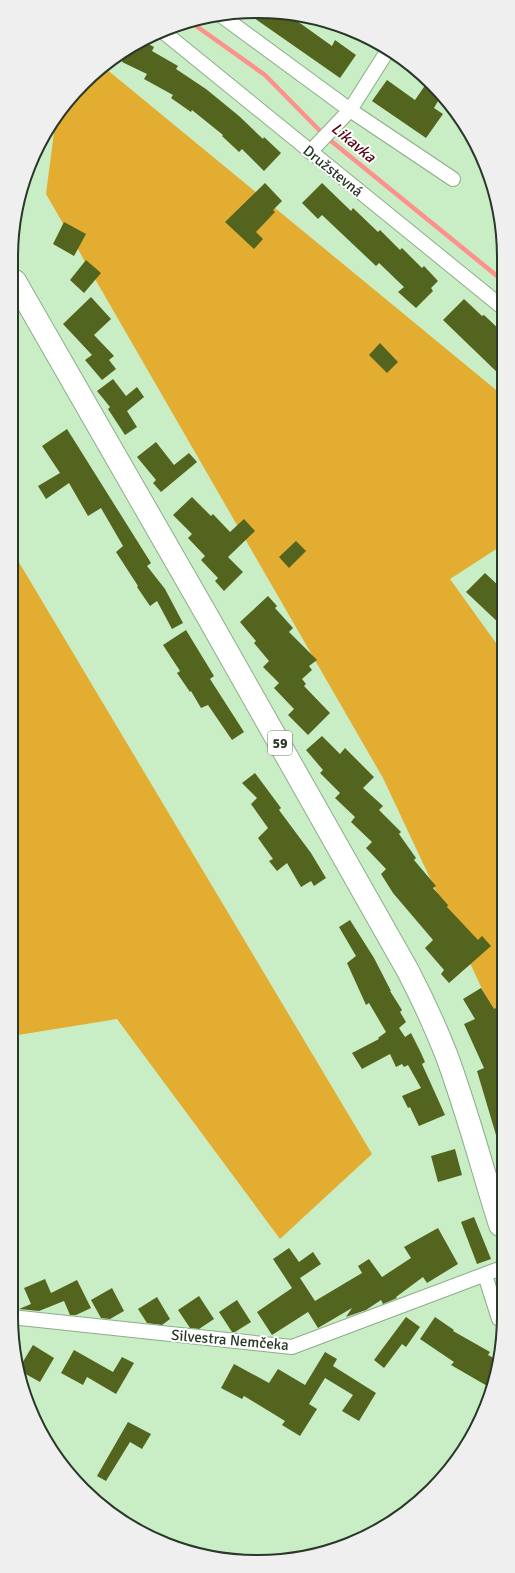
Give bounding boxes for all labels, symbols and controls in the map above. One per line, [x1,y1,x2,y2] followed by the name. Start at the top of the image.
[327,118,380,168] water label: Likavka
[299,141,367,201] street label: Družstevná
[268,731,292,755] road number: 59
[170,1326,290,1354] street label: Silvestra Nemčeka

